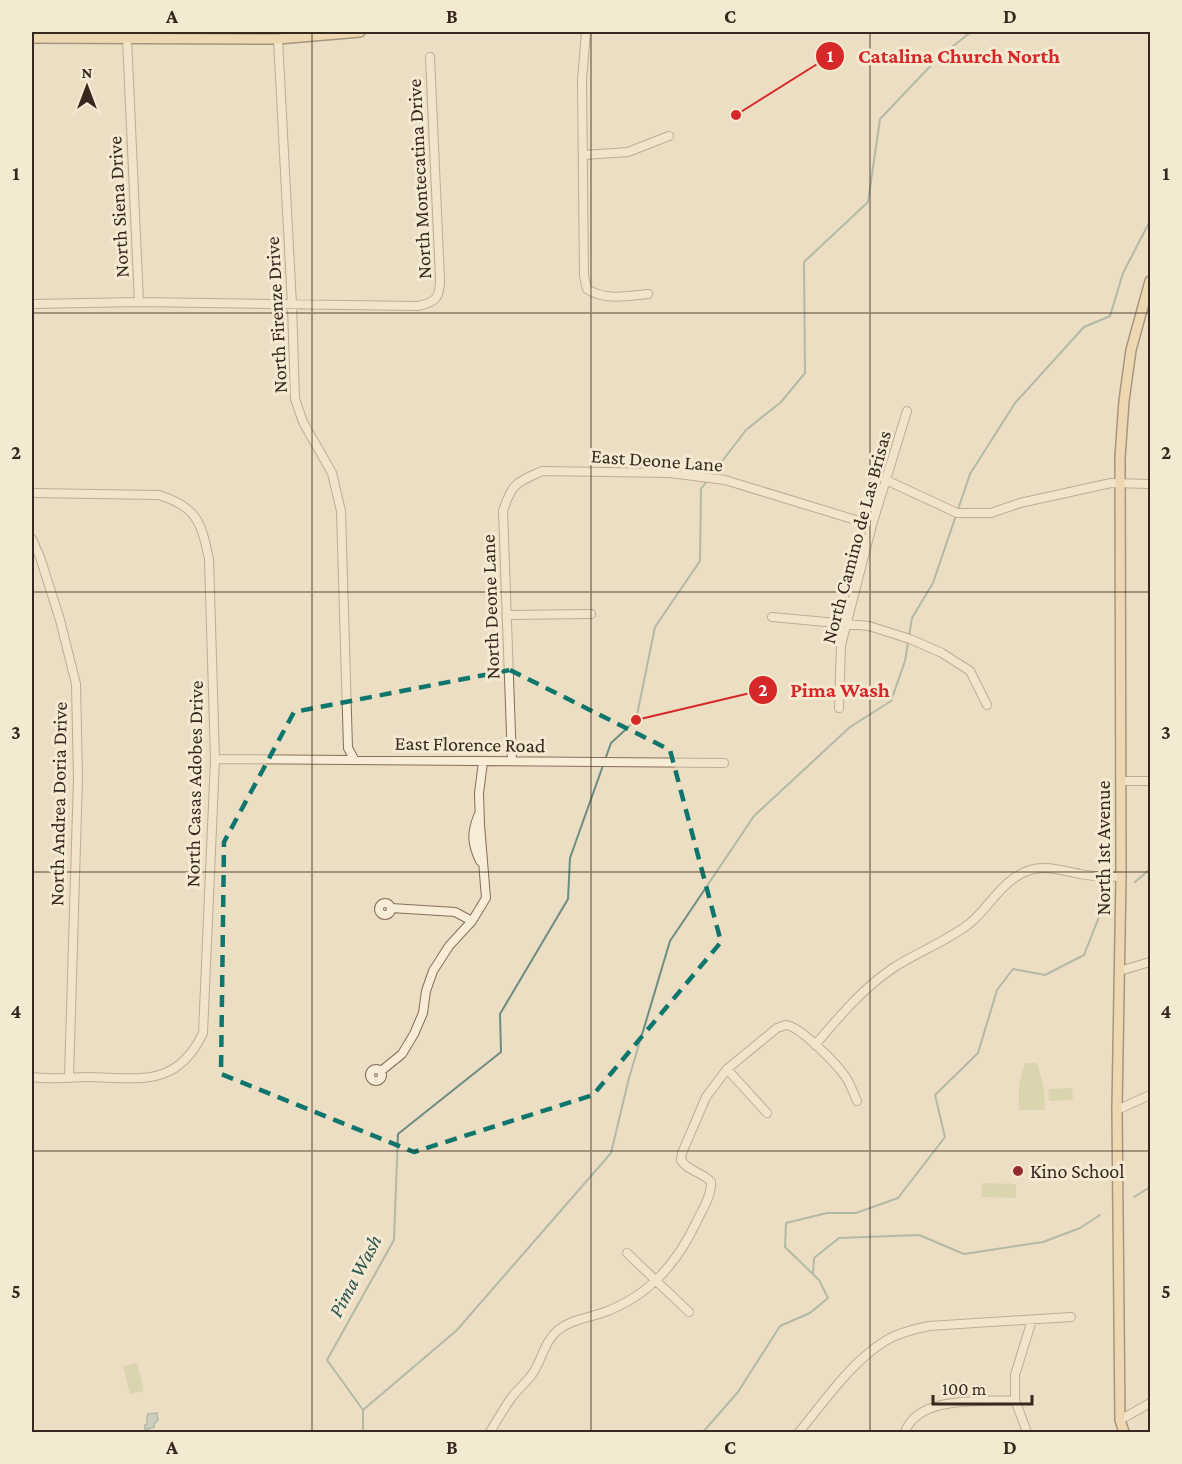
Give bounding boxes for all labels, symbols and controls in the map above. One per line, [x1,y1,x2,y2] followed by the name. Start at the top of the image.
[165,5,179,27] text: A
[446,5,458,27] text: B
[724,5,736,27] text: C
[1003,5,1017,27] text: D
[815,36,1072,75] callout: Catalina Church North
[858,44,1060,68] text: Catalina Church North
[827,46,834,66] text: 1
[57,57,117,117] north arrow
[82,64,93,81] text: N
[403,78,435,280] street label: North Montecatina Drive
[103,135,133,278] street label: North Siena Drive
[12,162,20,184] text: 1
[1162,162,1170,184] text: 1
[261,236,291,394] street label: North Firenze Drive
[817,428,895,646] street label: North Camino de Las Brisas
[11,441,21,463] text: 2
[1161,441,1171,463] text: 2
[590,444,724,476] street label: East Deone Lane
[476,534,504,680] street label: North Deone Lane
[748,671,902,710] callout: Pima Wash
[790,678,890,702] text: Pima Wash
[181,680,207,888] street label: North Casas Adobes Drive
[758,680,768,700] text: 2
[45,701,71,906] street label: North Andrea Doria Drive
[11,721,21,743] text: 3
[1161,721,1171,743] text: 3
[394,732,546,756] street label: East Florence Road
[1092,780,1114,915] street label: North 1st Avenue
[11,1000,22,1022] text: 4
[1161,1000,1172,1022] text: 4
[1030,1160,1125,1182] place label: Kino School
[1011,1164,1025,1178] marker: Kino School
[323,1231,387,1321] water label: Pima Wash
[11,1280,21,1302] text: 5
[1161,1280,1171,1302] text: 5
[933,1368,1032,1406] scale bar
[942,1379,987,1399] text: 100 m
[165,1436,179,1458] text: A
[446,1436,458,1458] text: B
[724,1436,736,1458] text: C
[1003,1436,1017,1458] text: D

